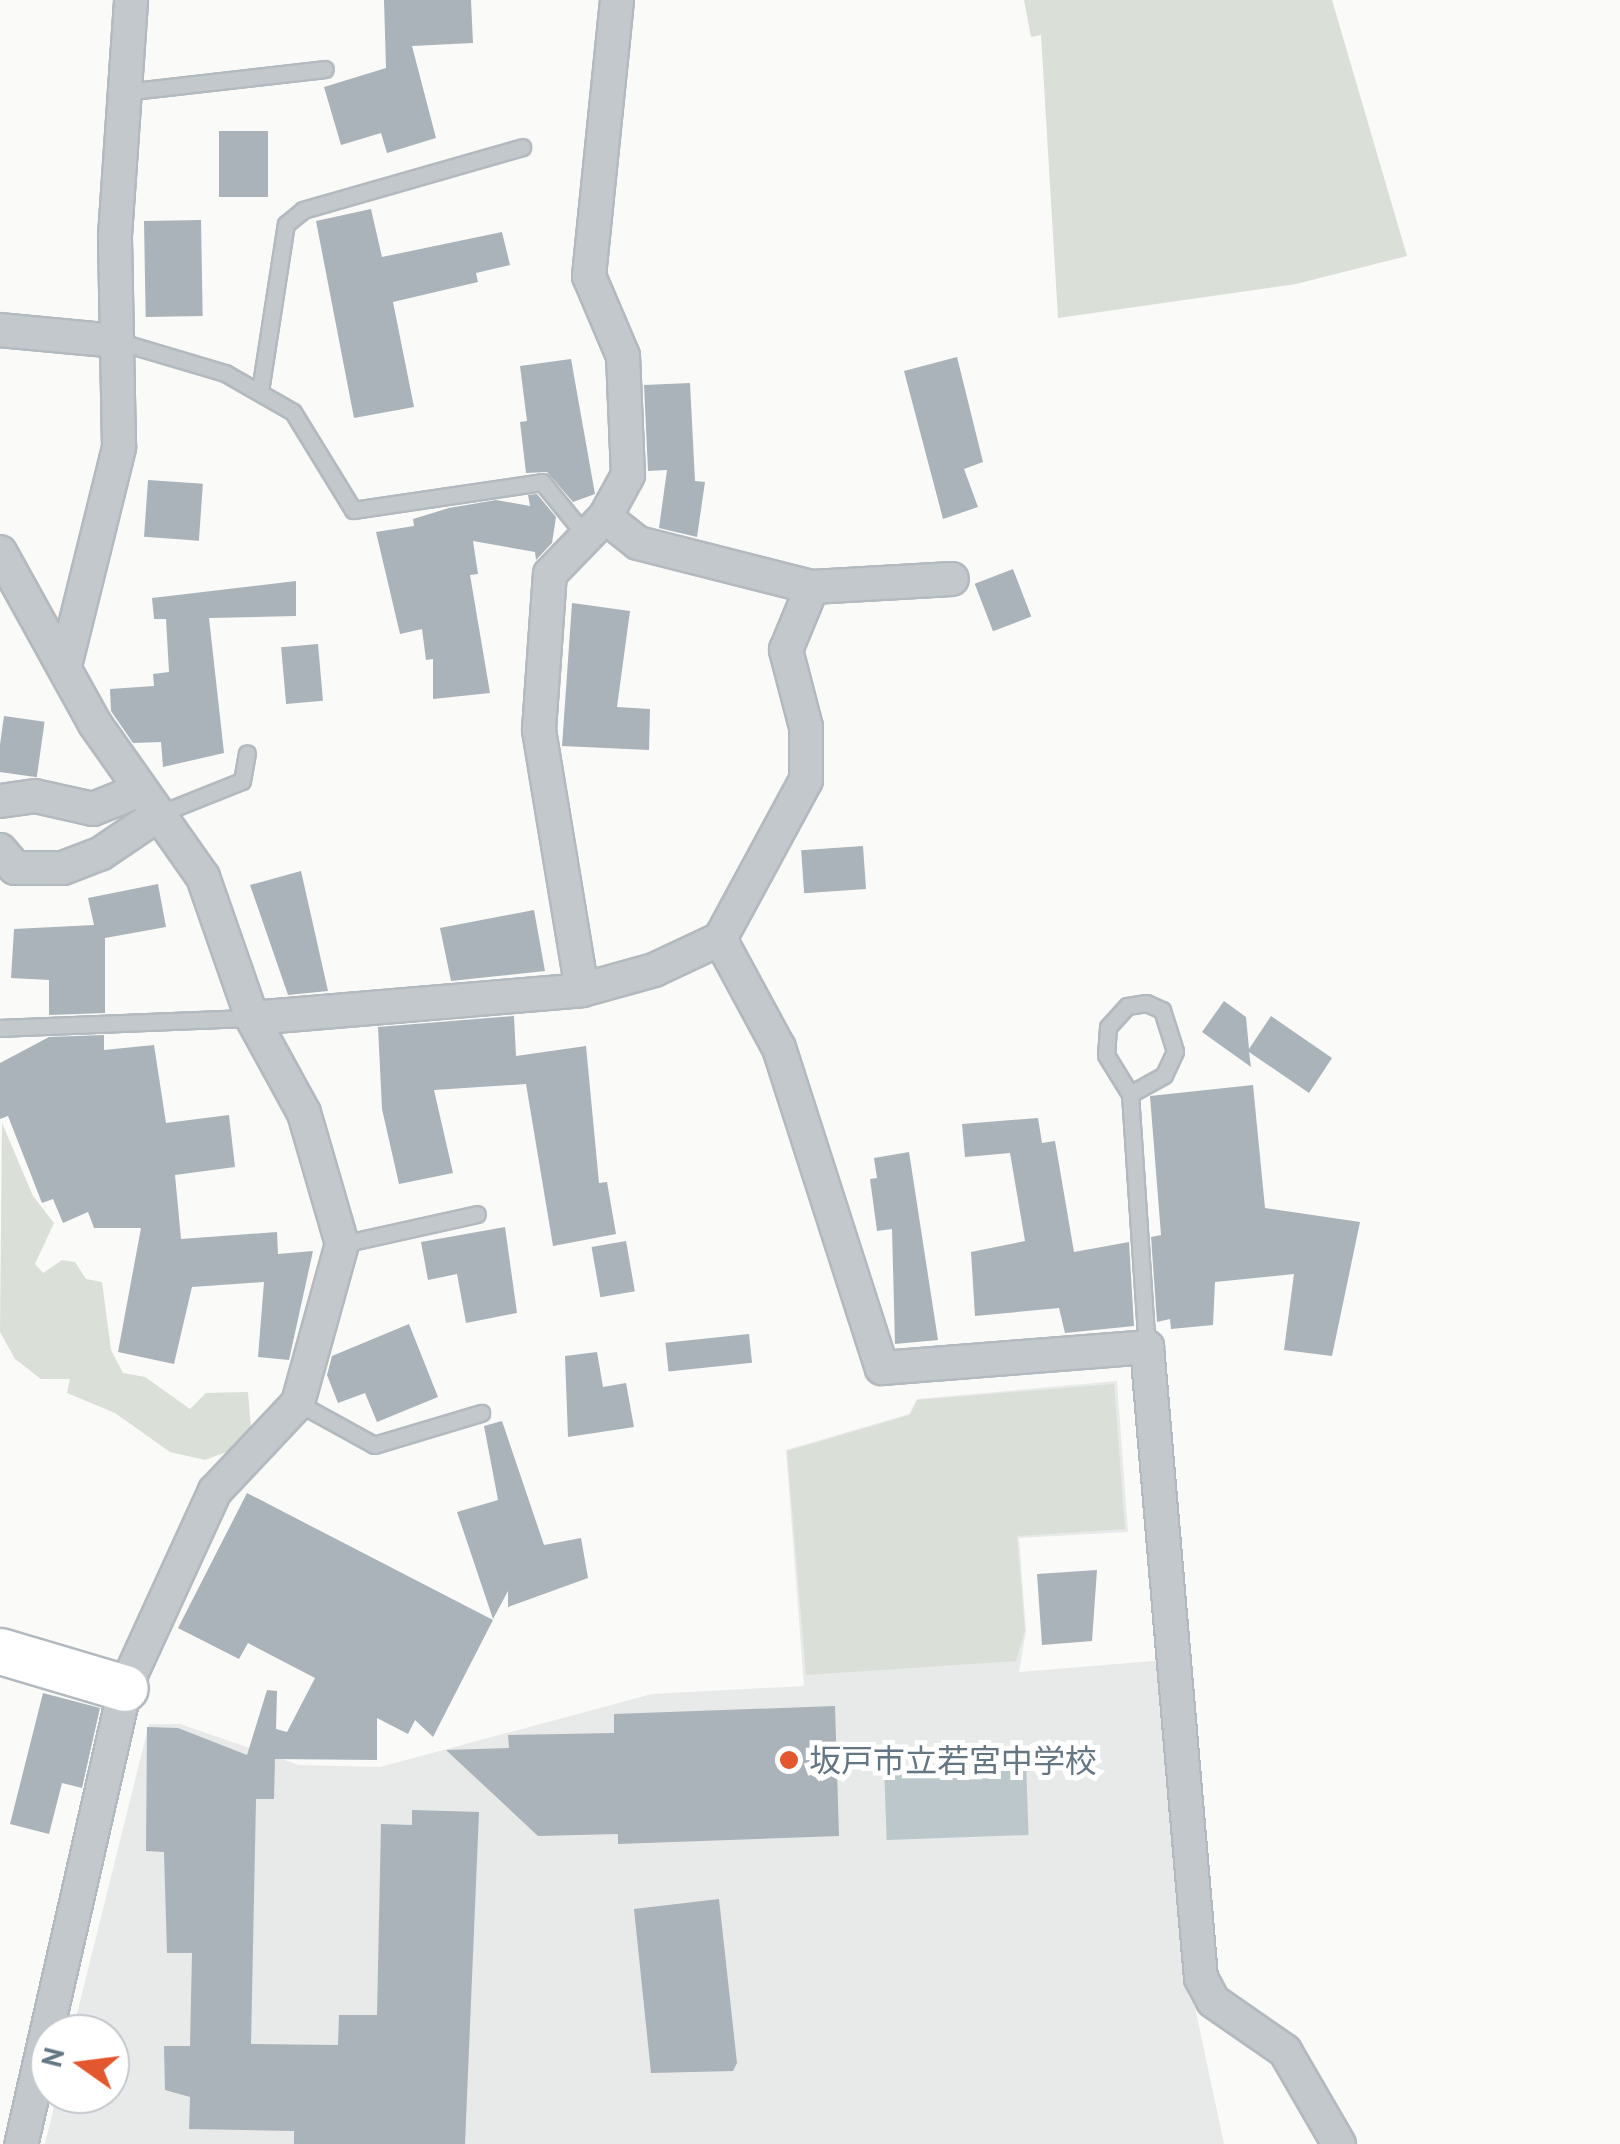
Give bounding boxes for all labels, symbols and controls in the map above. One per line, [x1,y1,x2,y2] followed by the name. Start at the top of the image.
[809,1741,1097,1779] place label: 坂戸市立若宮中学校
[778,1749,800,1771] marker: 坂戸市立若宮中学校
[30,2014,130,2114] north arrow
[32,2044,73,2071] text: N

